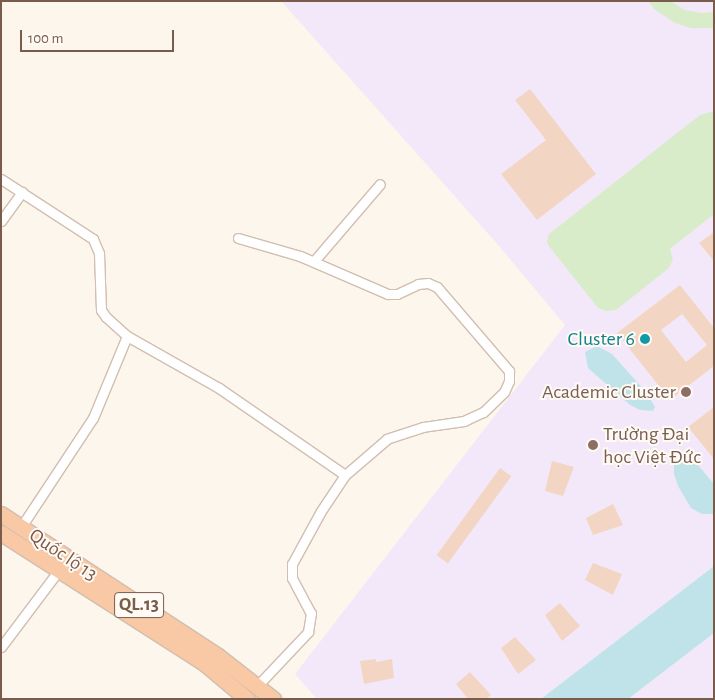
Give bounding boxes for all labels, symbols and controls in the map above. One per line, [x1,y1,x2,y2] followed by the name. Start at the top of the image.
[22,20,176,52] scale bar
[28,31,63,46] text: 100 m
[568,327,635,351] place label: Cluster 6
[639,333,651,345] marker: Cluster 6
[542,380,676,404] place label: Academic Cluster
[680,386,692,398] marker: Academic Cluster
[603,422,701,469] place label: Trường Đại học Việt Đức
[587,439,599,451] marker: Trường Đại học Việt Đức
[24,524,102,586] street label: Quốc lộ 13
[114,588,164,622] road number: QL.13

